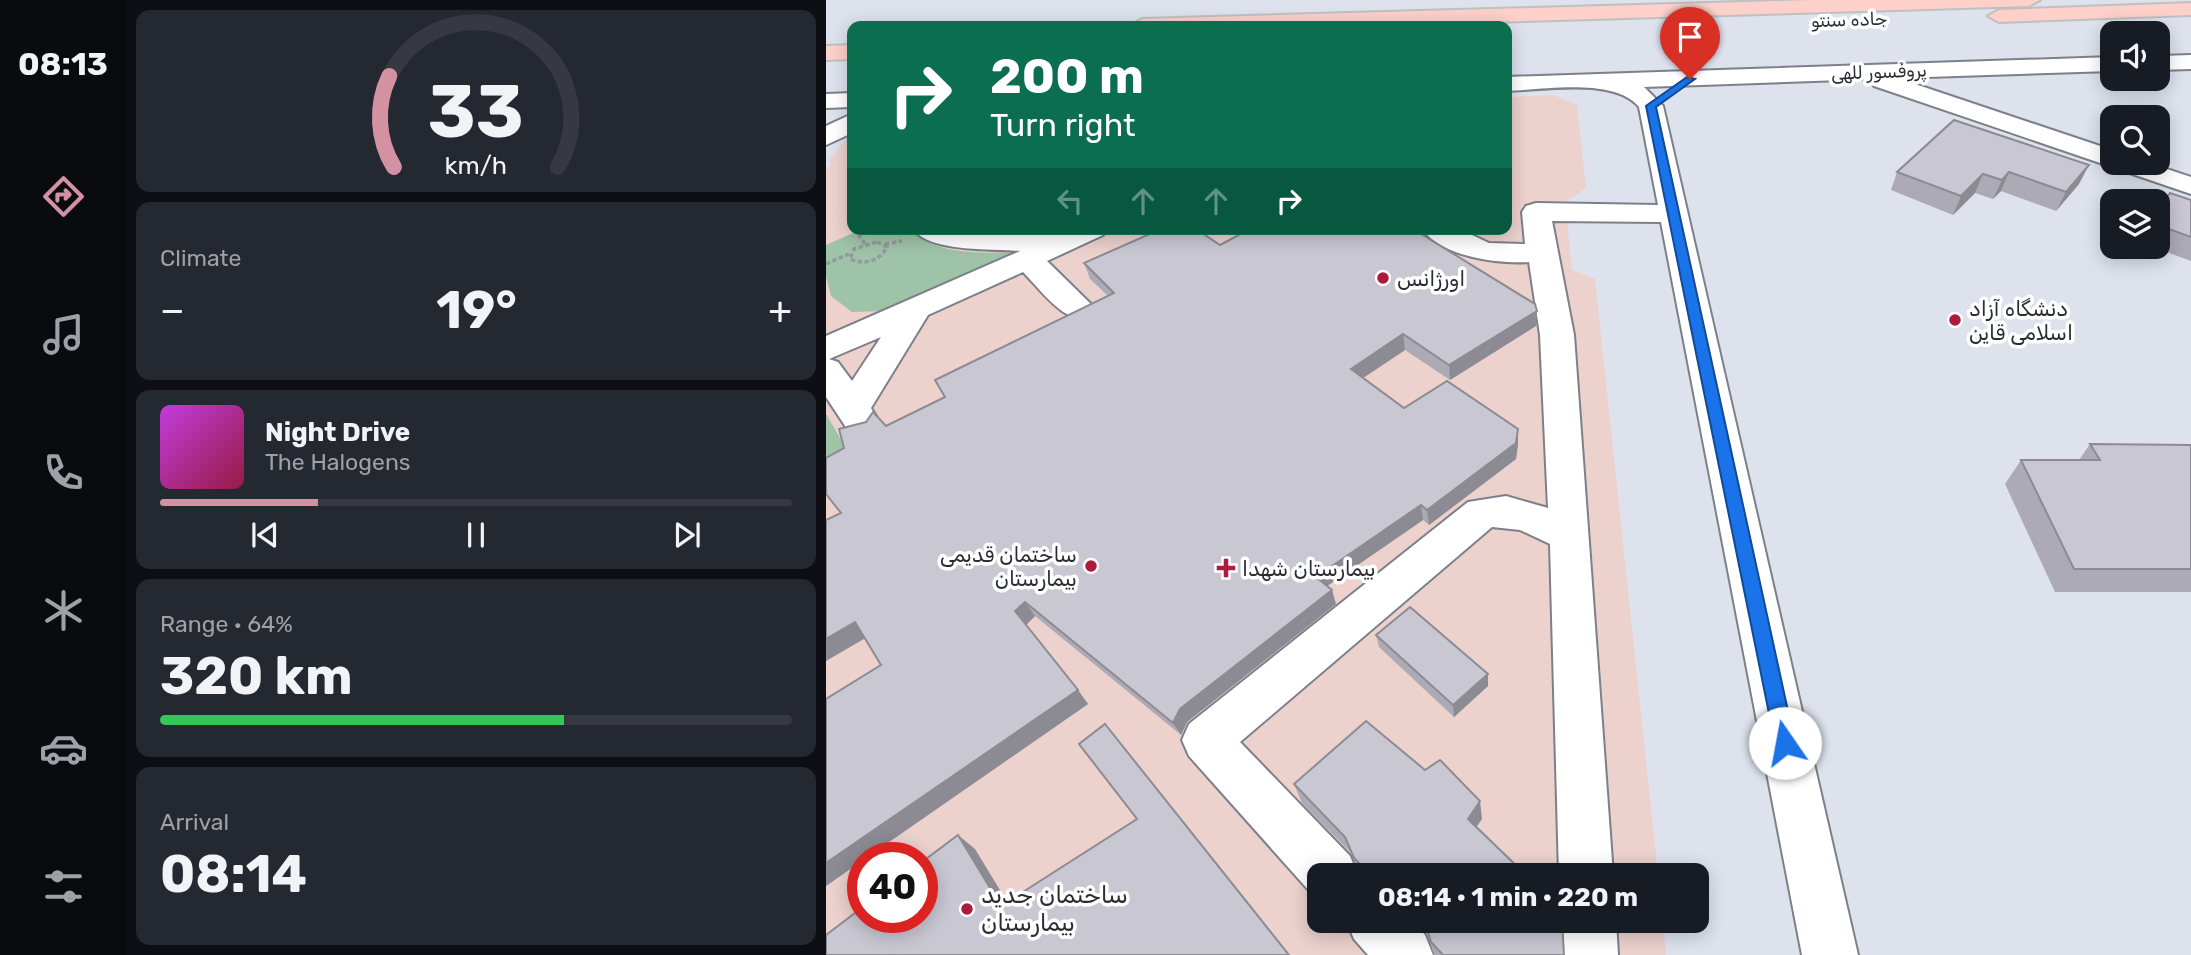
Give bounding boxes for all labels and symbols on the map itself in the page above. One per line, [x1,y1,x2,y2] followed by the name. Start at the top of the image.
[1660,7,1720,79] pin
[1810,8,1888,32] street label: جاده سنتو
[1831,59,1927,86] street label: پروفسور للهی
[1397,266,1465,292] place label: اورژانس
[1375,270,1391,286] marker: اورژانس
[1969,296,2073,345] place label: دنشگاه آزاد اسلامی قاین
[1947,312,1963,328] marker: دنشگاه آزاد اسلامی قاین
[940,542,1077,591] place label: ساختمان قدیمی بیمارستان
[1242,556,1376,581] place label: بیمارستان شهدا
[1083,558,1099,574] marker: ساختمان قدیمی بیمارستان
[1216,558,1236,578] marker: بیمارستان شهدا
[1748,706,1822,780] position arrow
[847,842,938,933] speed limit sign: 40
[981,881,1128,937] place label: ساختمان جدید بیمارستان
[959,901,975,917] marker: ساختمان جدید بیمارستان

